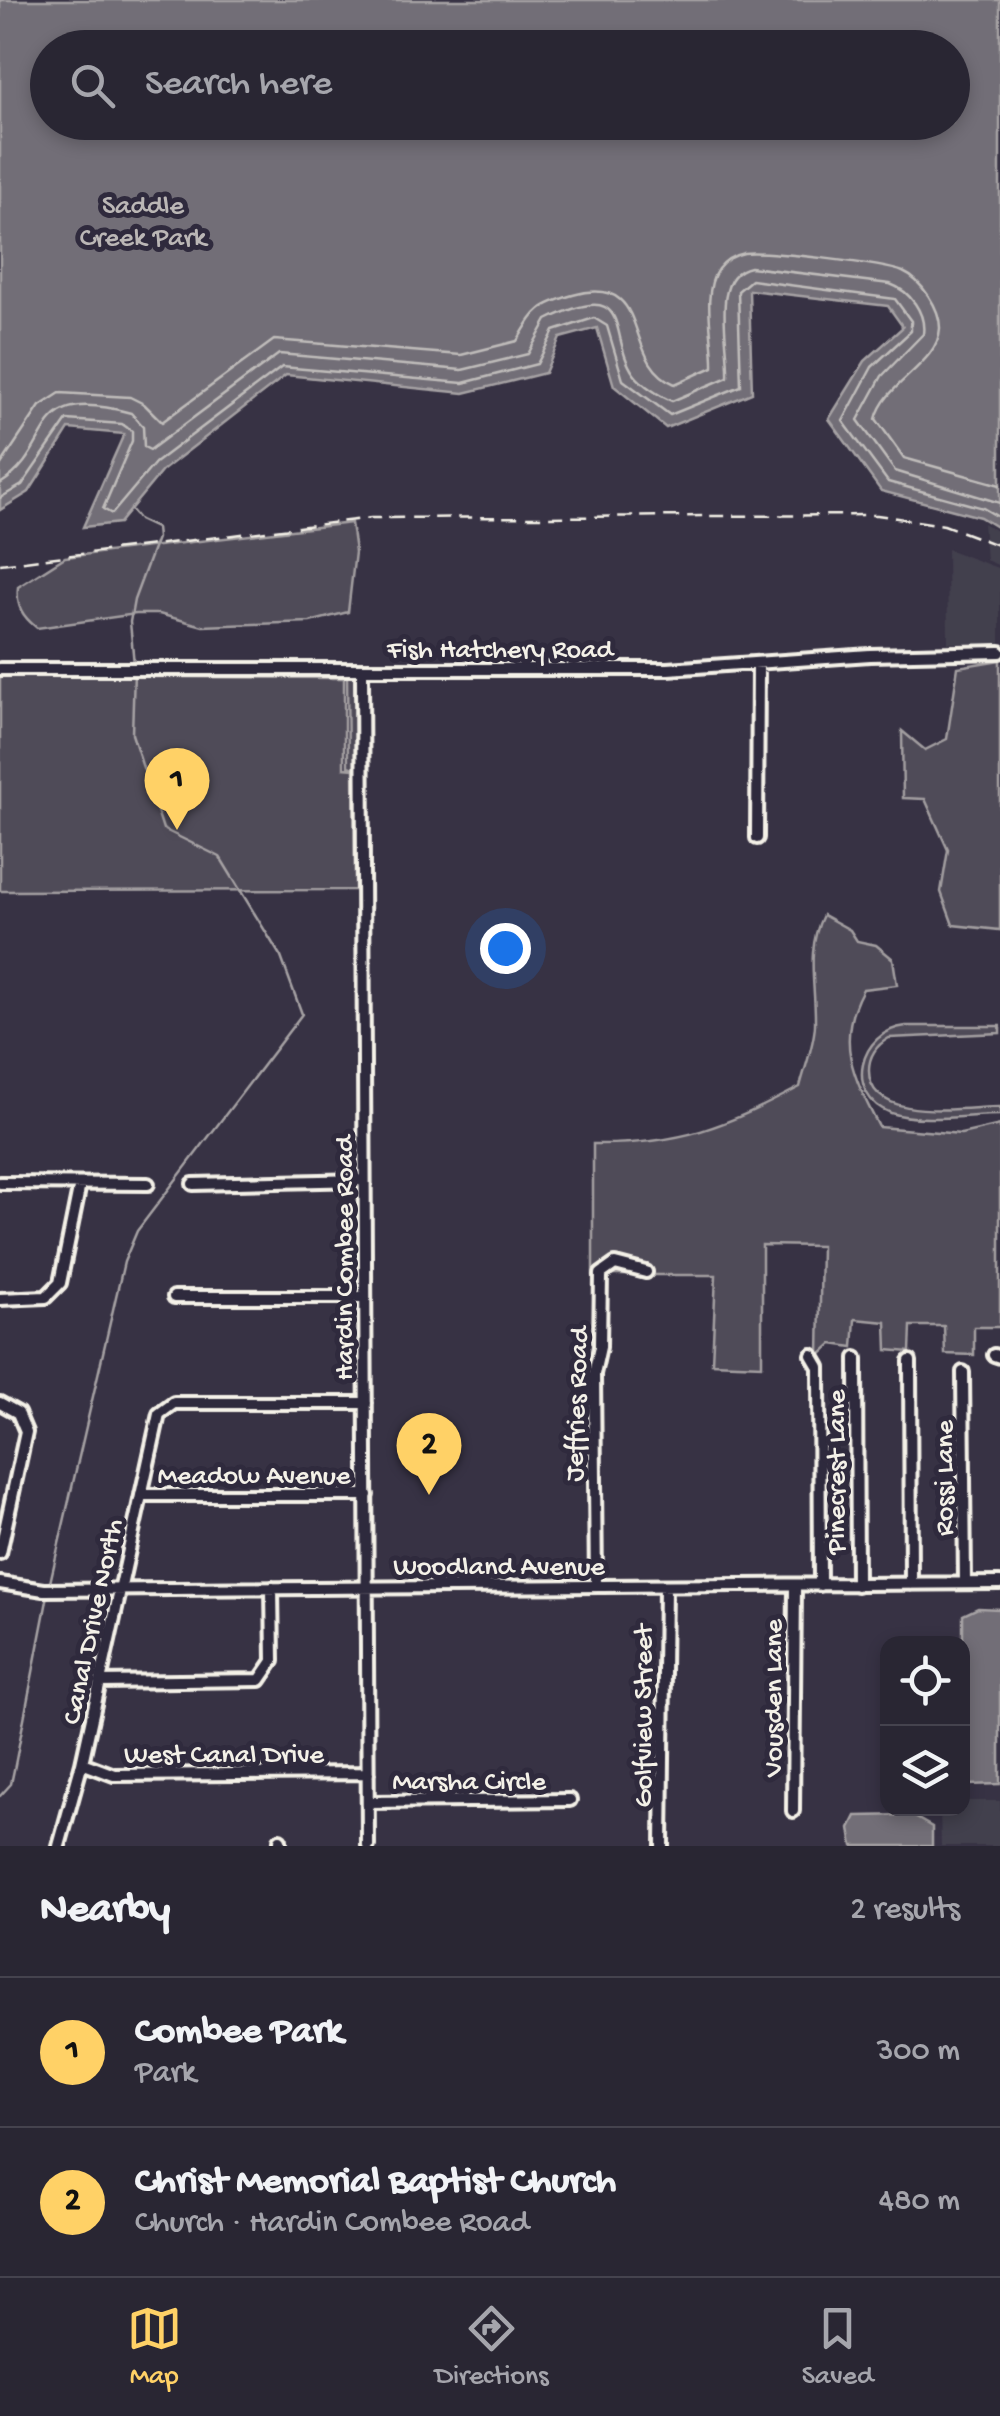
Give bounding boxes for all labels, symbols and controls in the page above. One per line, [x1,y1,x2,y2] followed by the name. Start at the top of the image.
[30,30,970,140] search box
[65,58,120,113] icon: search
[145,63,332,107] text: Search here
[80,191,209,256] park label: Saddle Creek Park
[386,635,616,668] street label: Fish Hatchery Road
[144,748,210,830] pin: 1
[480,923,531,974] your location
[330,1133,363,1380] street label: Hardin Combee Road
[559,1324,598,1482] street label: Jeffries Road
[822,1389,855,1556] street label: Pinecrest Lane
[396,1412,462,1495] pin: 2
[930,1419,963,1536] street label: Rossi Lane
[158,1461,351,1494] street label: Meadow Avenue
[57,1516,132,1728] street label: Canal Drive North
[393,1552,605,1585] street label: Woodland Avenue
[759,1619,792,1778] street label: Vousden Lane
[629,1622,662,1807] street label: Golfview Street
[880,1636,970,1816] map controls
[880,1636,970,1726] button: locate
[880,1726,970,1816] button: layers
[124,1740,325,1773] street label: West Canal Drive
[392,1767,546,1800] street label: Marsha Circle
[40,1887,170,1936] text: Nearby
[850,1892,960,1930] text: 2 results
[135,2011,343,2055] text: Combee Park
[66,2033,79,2071] text: 1
[877,2033,960,2071] text: 300 m
[135,2055,196,2093] text: Park
[135,2161,616,2205] text: Christ Memorial Baptist Church
[65,2183,80,2221] text: 2
[879,2183,960,2221] text: 480 m
[135,2205,529,2243] text: Church · Hardin Combee Road
[127,2301,182,2394] tab: Map
[435,2301,549,2394] tab: Directions
[802,2301,873,2394] tab: Saved

